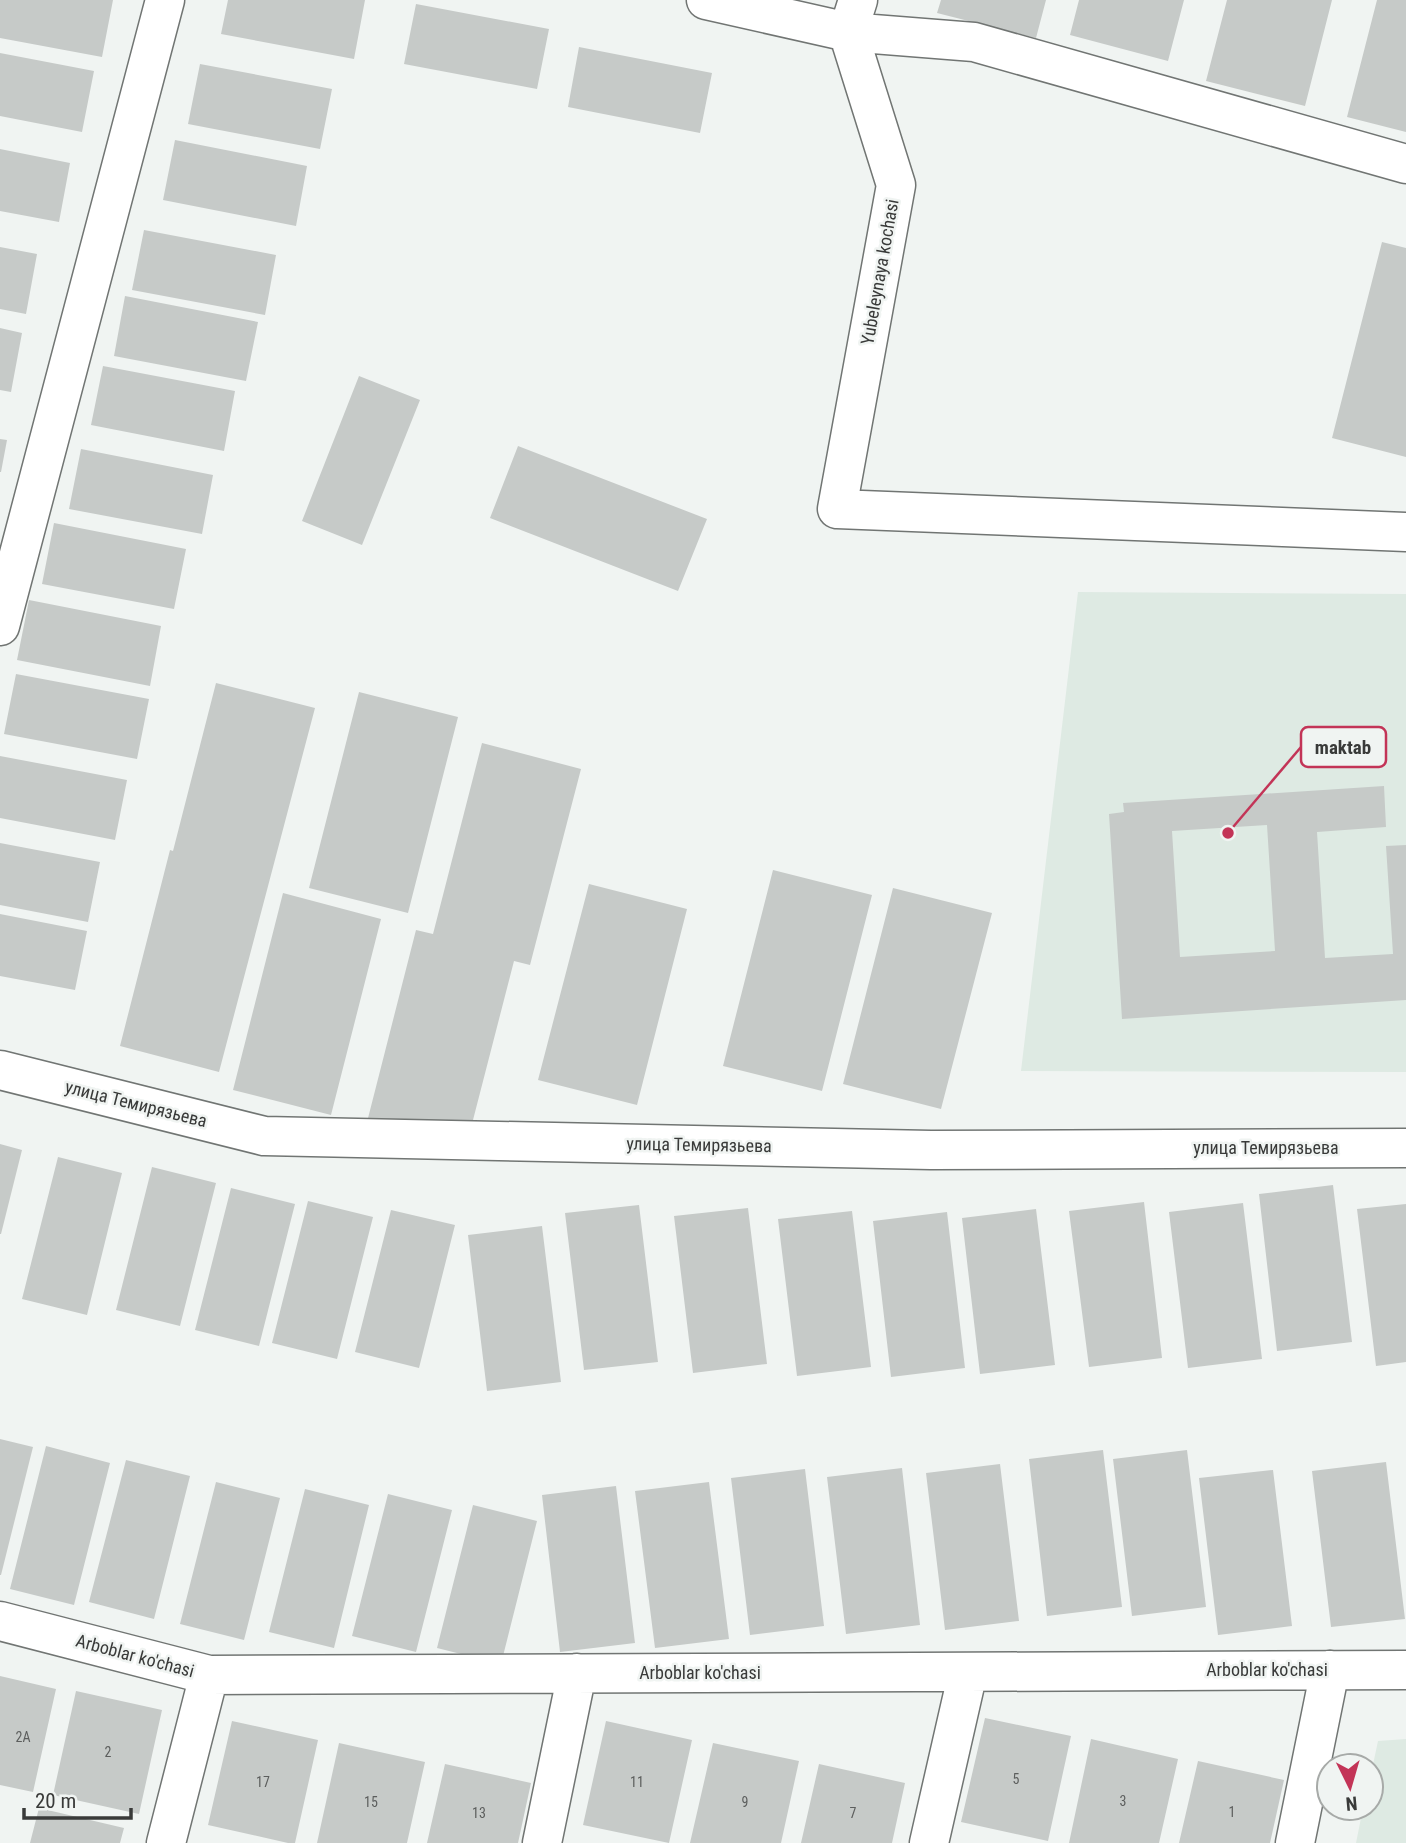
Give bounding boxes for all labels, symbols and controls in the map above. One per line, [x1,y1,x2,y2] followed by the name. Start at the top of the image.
[856,197,903,346] street label: Yubeleynaya kochasi
[1301,727,1386,767] callout: maktab
[1315,736,1371,759] text: maktab
[63,1076,209,1131] street label: улица Темирязьева
[626,1133,772,1156] street label: улица Темирязьева
[1193,1137,1339,1158] street label: улица Темирязьева
[74,1630,197,1681] street label: Arboblar ko'chasi
[1206,1659,1328,1680] street label: Arboblar ko'chasi
[639,1662,761,1683] street label: Arboblar ko'chasi
[16,1729,30,1745] house number: 2A
[105,1744,112,1760] house number: 2
[1315,1752,1385,1822] north arrow
[1013,1771,1020,1787] house number: 5
[256,1774,270,1790] house number: 17
[630,1774,644,1790] house number: 11
[24,1776,131,1820] scale bar
[35,1789,76,1813] text: 20 m
[1345,1791,1358,1815] text: N
[1120,1793,1126,1809] house number: 3
[364,1794,378,1810] house number: 15
[742,1794,748,1810] house number: 9
[1229,1804,1235,1820] house number: 1
[472,1805,486,1821] house number: 13
[850,1805,857,1821] house number: 7

